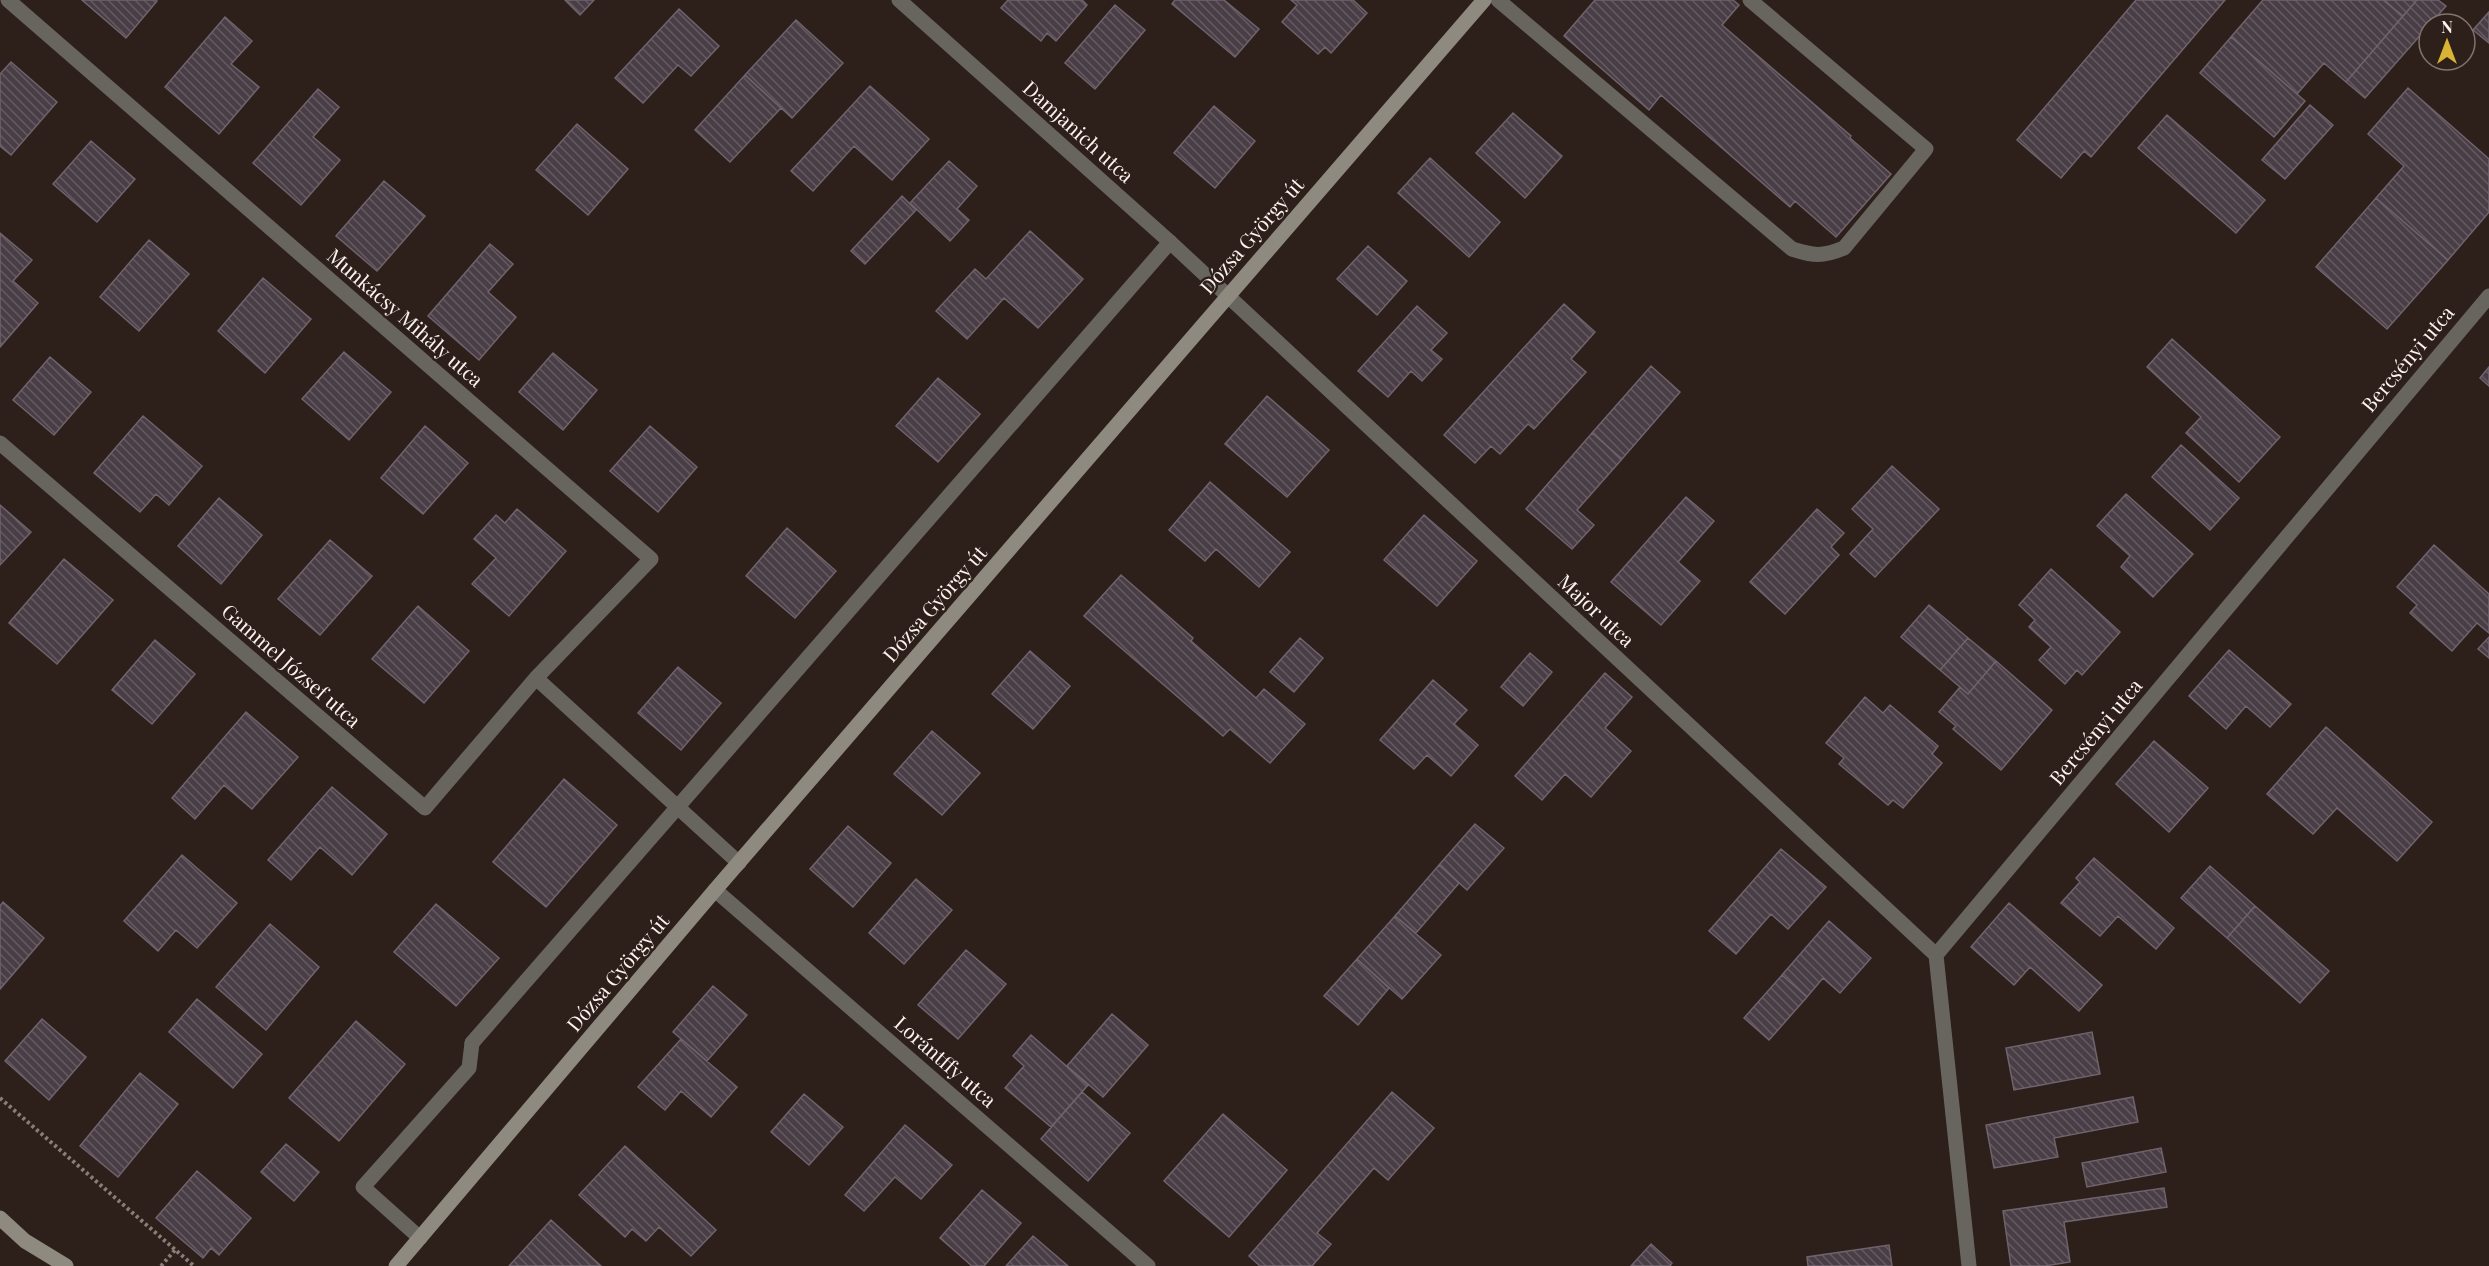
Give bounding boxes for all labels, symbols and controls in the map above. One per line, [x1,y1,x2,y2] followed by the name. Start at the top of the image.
[2417,12,2477,72] north arrow
[2441,16,2453,37] text: N
[1018,74,1140,188] street label: Damjanich utca
[1193,170,1310,299] street label: Dózsa György út
[322,242,490,392] street label: Munkácsy Mihály utca
[2354,299,2459,417] street label: Bercsényi utca
[876,538,993,667] street label: Dózsa György út
[1553,567,1641,652] street label: Major utca
[217,597,367,733] street label: Gammel József utca
[2042,672,2147,790] street label: Bercsényi utca
[560,907,675,1037] street label: Dózsa György út
[889,1009,1003,1113] street label: Lorántffy utca

